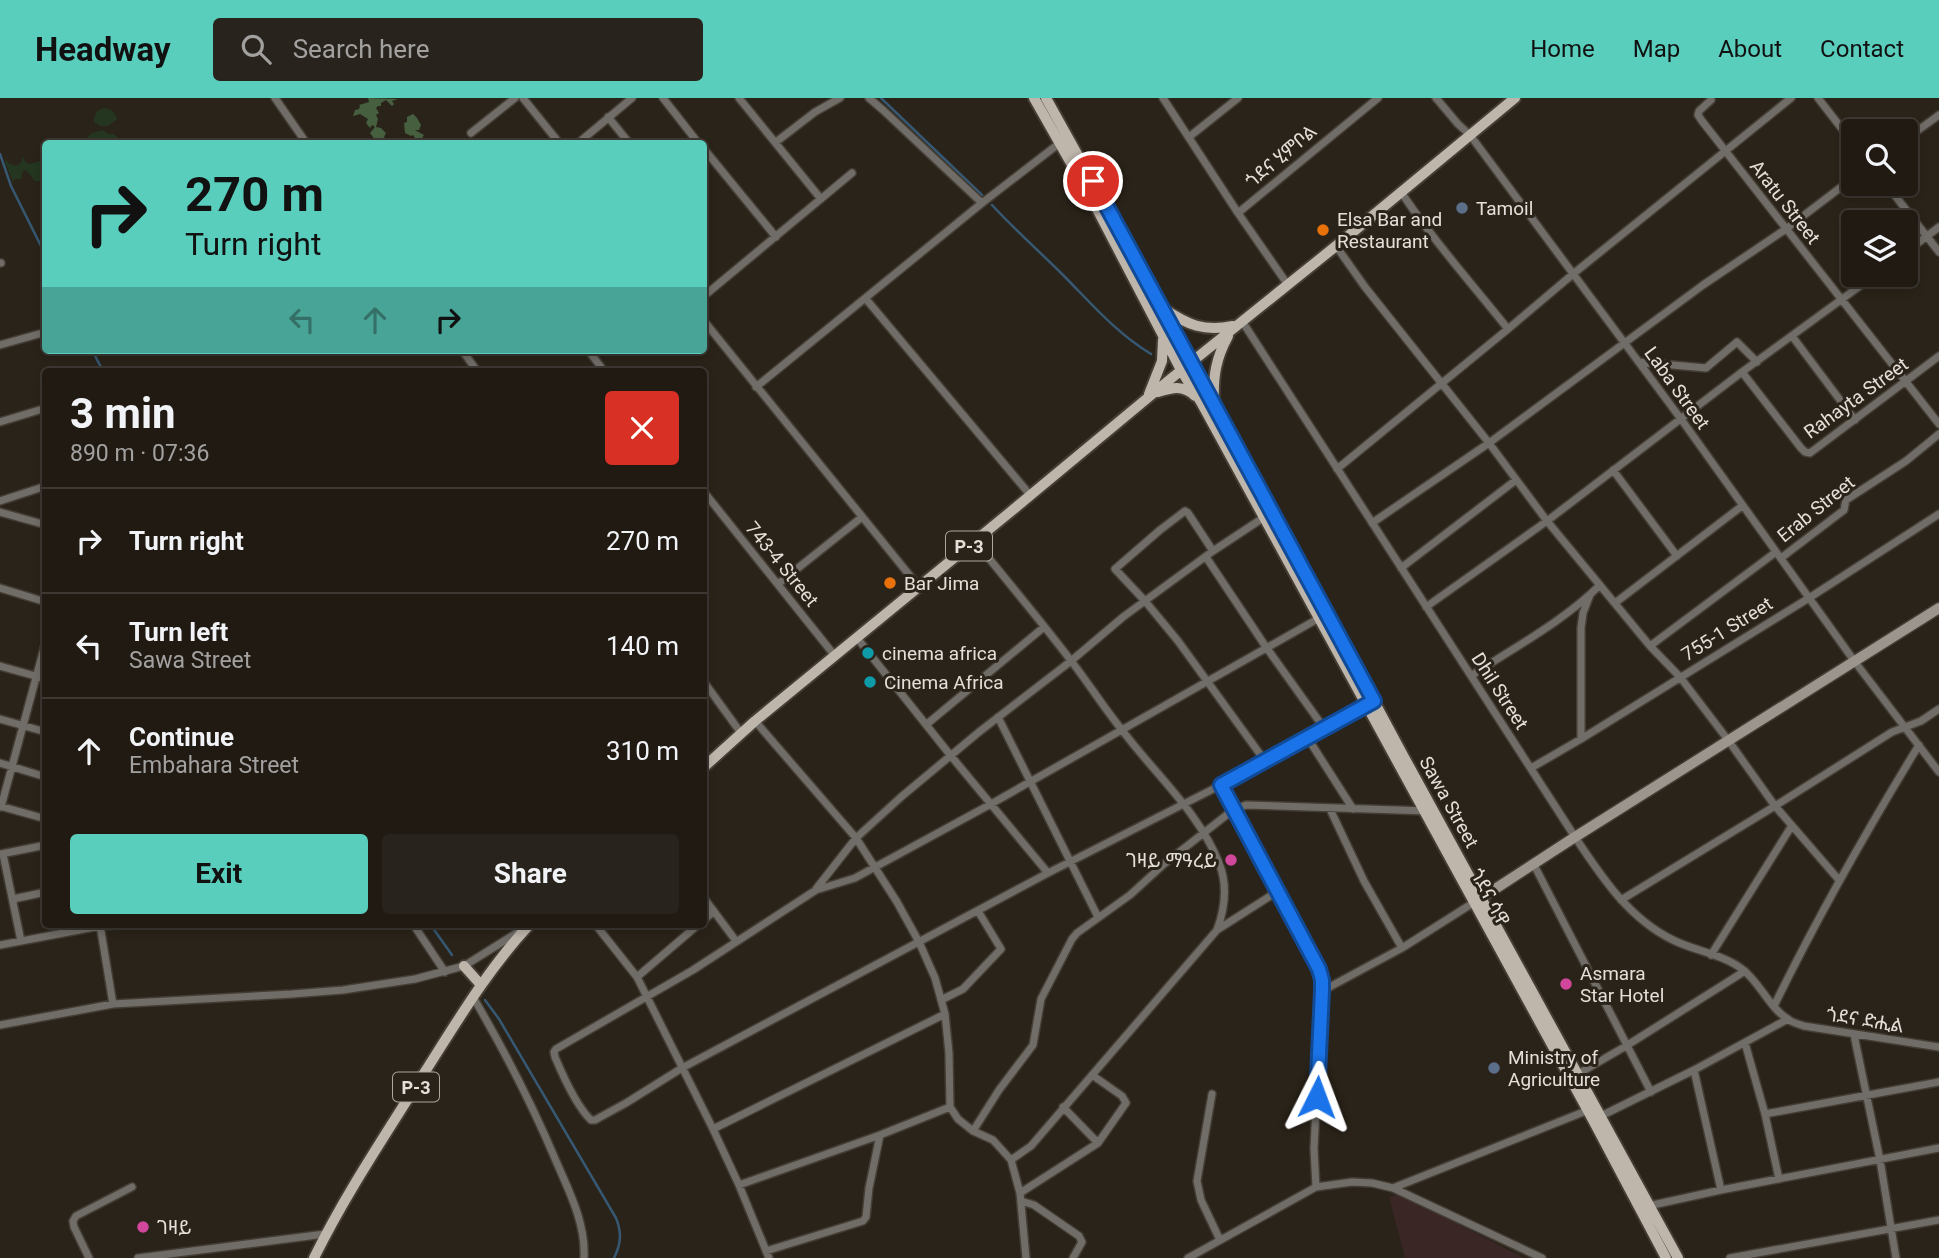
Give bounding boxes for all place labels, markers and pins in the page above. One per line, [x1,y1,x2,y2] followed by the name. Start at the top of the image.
[1063,151,1123,211] pin
[1476,197,1533,220] place label: Tamoil
[1454,200,1470,216] marker: Tamoil
[1337,208,1442,253] place label: Elsa Bar and Restaurant
[1315,222,1331,238] marker: Elsa Bar and Restaurant
[904,572,979,595] place label: Bar Jima
[882,575,898,591] marker: Bar Jima
[882,642,997,665] place label: cinema africa
[860,645,876,661] marker: cinema africa
[884,671,1004,694] place label: Cinema Africa
[862,674,878,690] marker: Cinema Africa
[1126,849,1217,872] place label: ገዛይ ማዓረይ
[1223,852,1239,868] marker: ገዛይ ማዓረይ
[1580,962,1664,1007] place label: Asmara Star Hotel
[1558,976,1574,992] marker: Asmara Star Hotel
[1508,1046,1600,1091] place label: Ministry of Agriculture
[1486,1060,1502,1076] marker: Ministry of Agriculture
[157,1216,192,1239] place label: ገዛይ
[135,1219,151,1235] marker: ገዛይ

